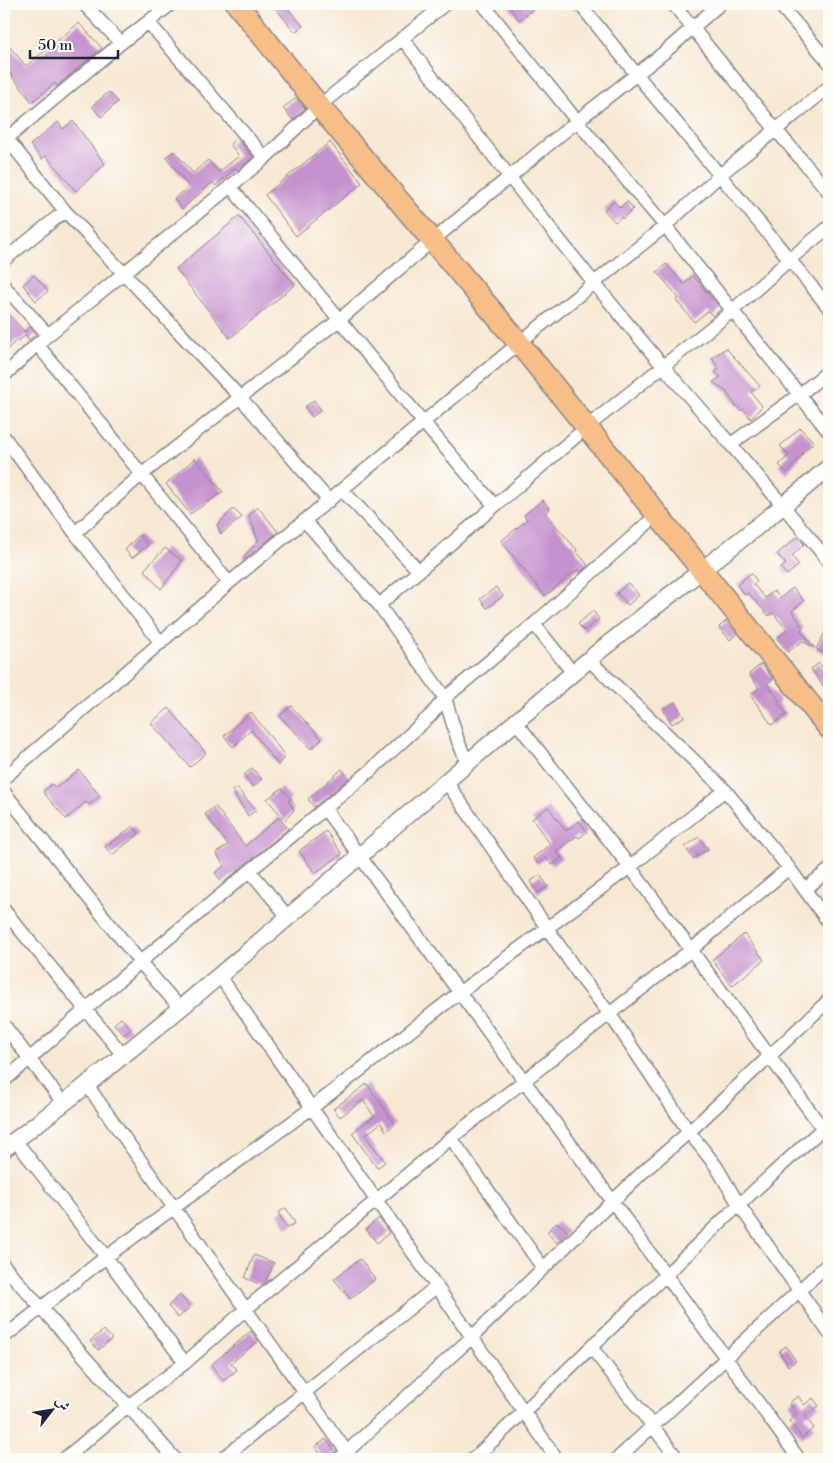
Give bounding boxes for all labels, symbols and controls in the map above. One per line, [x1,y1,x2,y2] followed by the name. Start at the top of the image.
[30,28,118,60] scale bar
[38,36,72,55] text: 50 m
[28,1386,78,1436] north arrow
[51,1393,74,1415] text: ش

